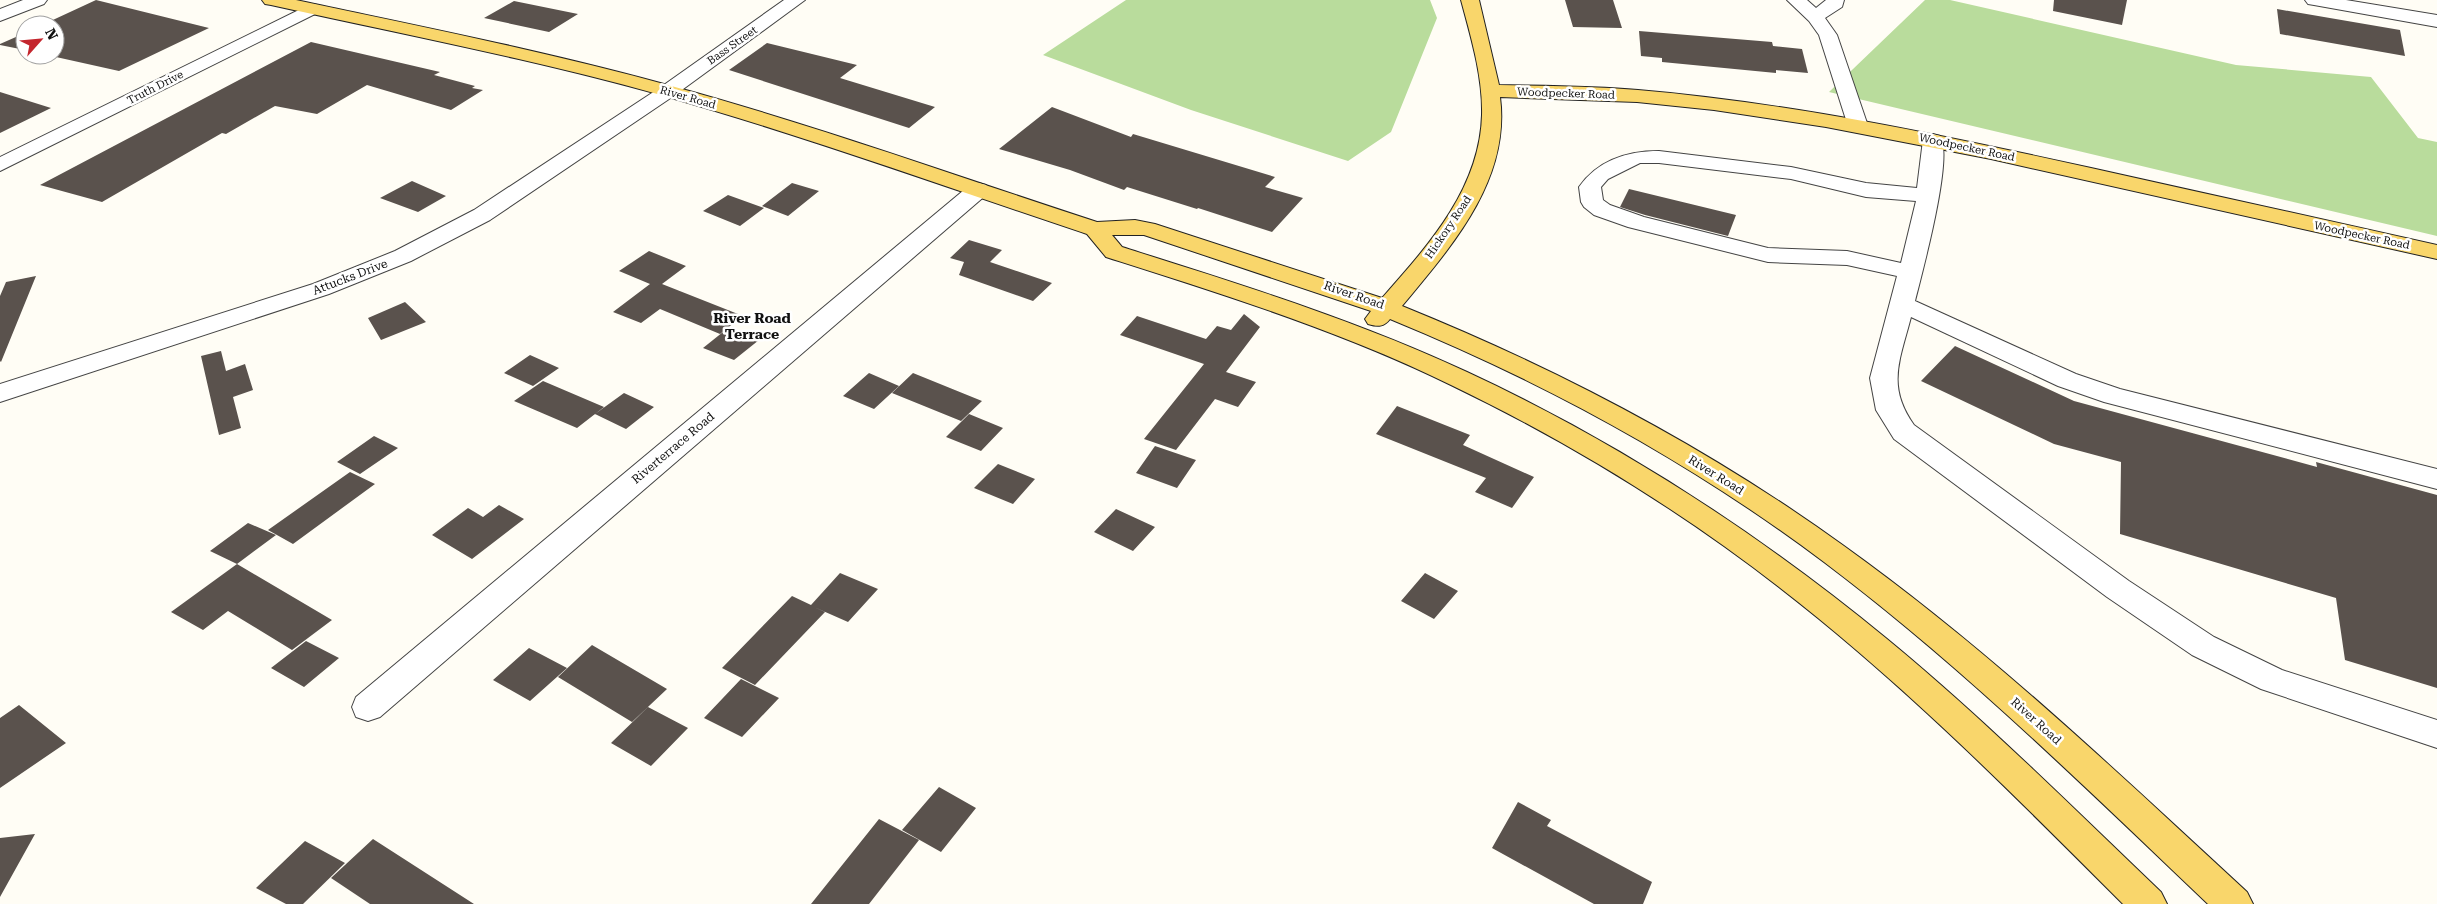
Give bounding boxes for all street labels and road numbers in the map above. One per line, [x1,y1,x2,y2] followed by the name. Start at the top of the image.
[705,23,760,67] street label: Bass Street
[125,68,186,107] street label: Truth Drive
[658,83,717,112] street label: River Road
[1517,85,1615,102] street label: Woodpecker Road
[1918,131,2016,164] street label: Woodpecker Road
[1423,193,1474,261] street label: Hickory Road
[2313,219,2411,252] street label: Woodpecker Road
[311,256,390,298] street label: Attucks Drive
[1322,278,1386,312] street label: River Road
[629,409,717,487] street label: Riverterrace Road
[1686,452,1747,498] street label: River Road
[2008,695,2064,747] street label: River Road

